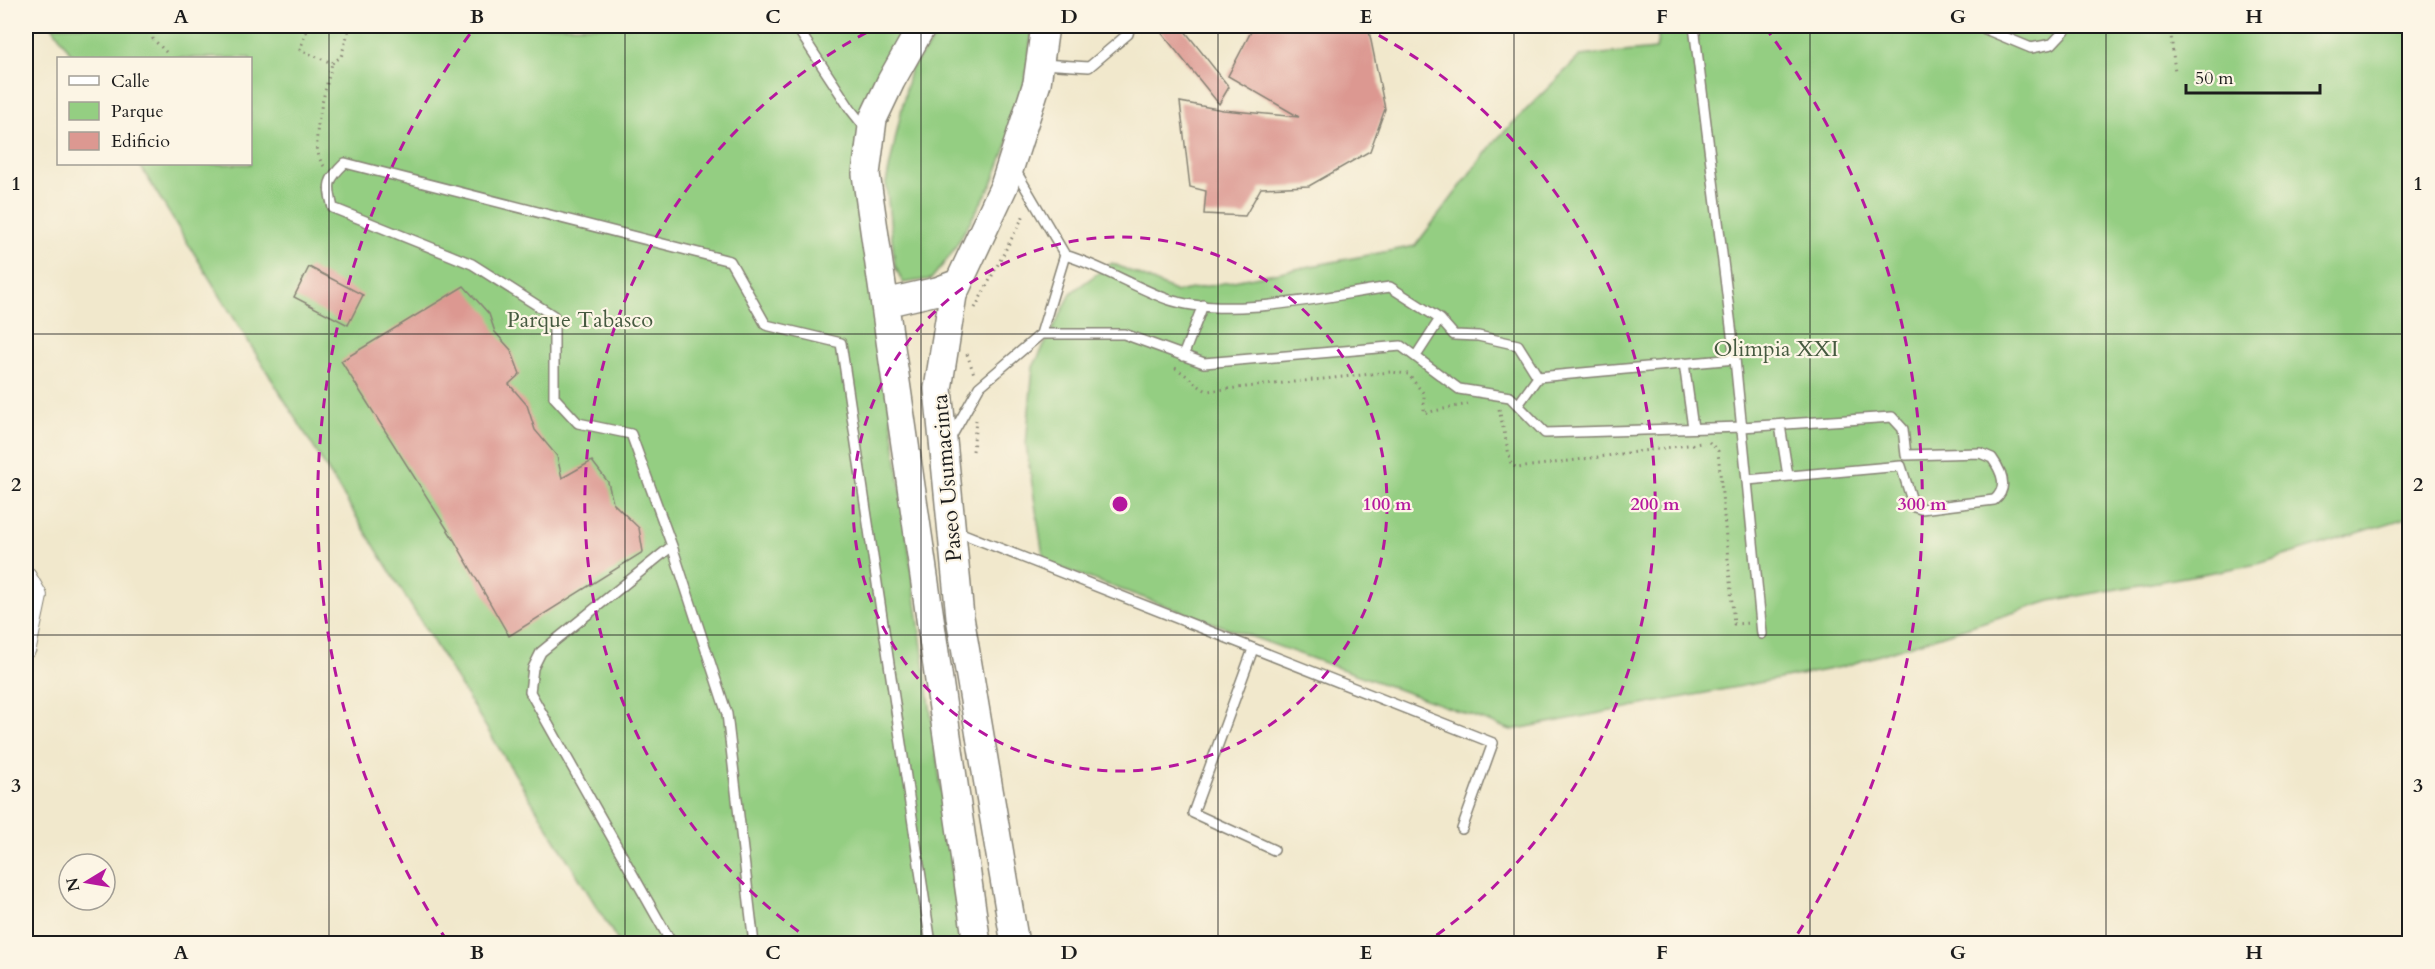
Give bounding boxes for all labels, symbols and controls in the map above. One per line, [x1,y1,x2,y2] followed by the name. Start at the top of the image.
[173,3,189,30] text: A
[470,3,484,30] text: B
[765,3,781,30] text: C
[1060,3,1078,30] text: D
[1360,3,1372,30] text: E
[1656,3,1668,30] text: F
[1950,3,1966,30] text: G
[2245,3,2263,30] text: H
[57,57,252,165] legend
[2186,57,2320,95] scale bar
[2195,66,2234,91] text: 50 m
[111,69,150,94] text: Calle
[111,99,164,124] text: Parque
[111,129,170,154] text: Edificio
[11,170,21,197] text: 1
[2413,170,2423,197] text: 1
[507,305,653,335] park label: Parque Tabasco
[1714,334,1838,364] park label: Olimpia XXI
[925,392,969,563] street label: Paseo Usumacinta
[11,471,21,498] text: 2
[2413,471,2423,498] text: 2
[1362,492,1412,517] text: 100 m
[1630,492,1680,517] text: 200 m
[1897,492,1947,517] text: 300 m
[1110,494,1130,514] centre of rings
[11,772,21,799] text: 3
[2413,772,2423,799] text: 3
[57,852,117,912] north arrow
[61,876,85,894] text: N
[173,939,189,966] text: A
[470,939,484,966] text: B
[765,939,781,966] text: C
[1060,939,1078,966] text: D
[1360,939,1372,966] text: E
[1656,939,1668,966] text: F
[1950,939,1966,966] text: G
[2245,939,2263,966] text: H

